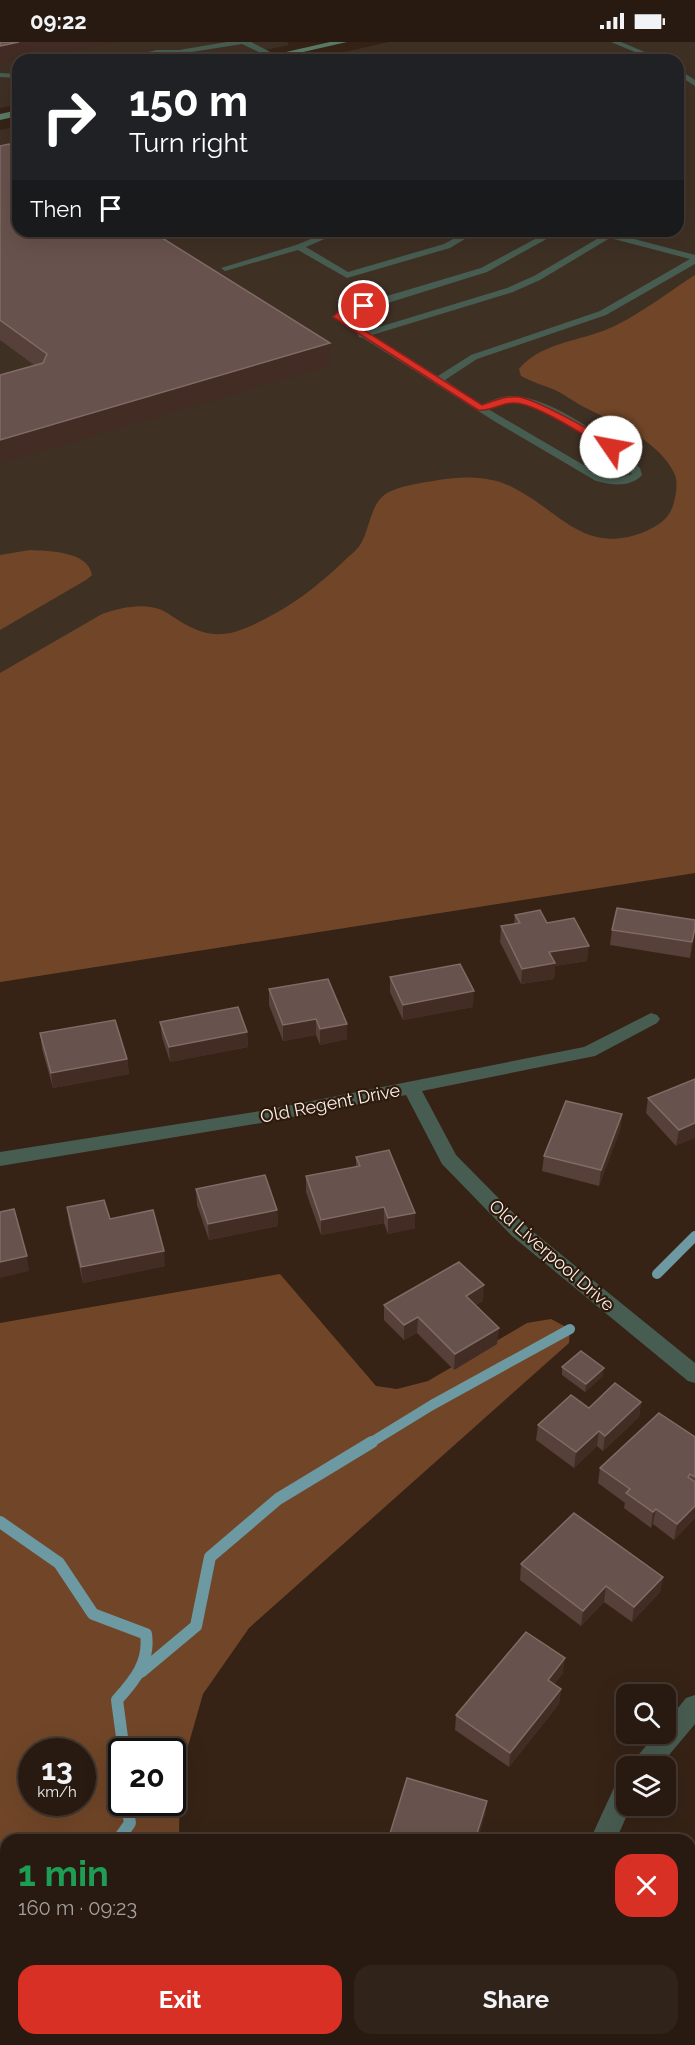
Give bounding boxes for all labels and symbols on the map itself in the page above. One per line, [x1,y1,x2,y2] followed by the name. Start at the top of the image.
[338,280,389,331] pin
[579,415,643,479] position arrow
[258,1079,402,1127] street label: Old Regent Drive
[485,1195,619,1315] street label: Old Liverpool Drive
[108,1738,186,1816] speed limit sign: 20

